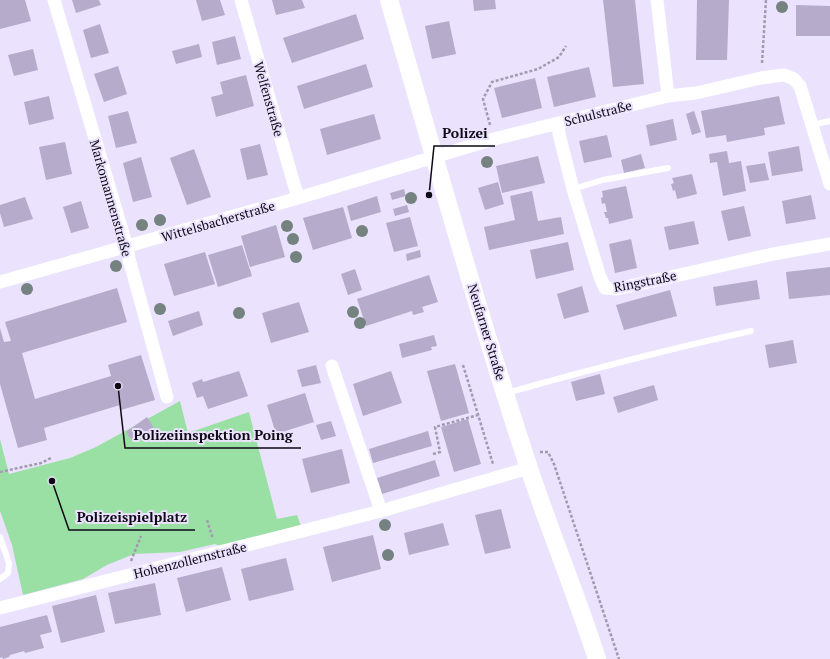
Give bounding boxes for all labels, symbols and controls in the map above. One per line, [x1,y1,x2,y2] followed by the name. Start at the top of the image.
[250,59,288,139] street label: Welfenstraße
[562,96,634,130] street label: Schulstraße
[434,120,495,146] callout: Polizei
[442,123,488,142] text: Polizei
[86,137,136,259] street label: Markomannenstraße
[159,196,277,246] street label: Wittelsbacherstraße
[612,266,678,296] street label: Ringstraße
[464,281,510,383] street label: Neufarner Straße
[125,422,301,448] callout: Polizeiinspektion Poing
[133,425,294,444] text: Polizeiinspektion Poing
[69,504,195,530] callout: Polizeispielplatz
[77,507,187,526] text: Polizeispielplatz
[132,537,248,583] street label: Hohenzollernstraße

